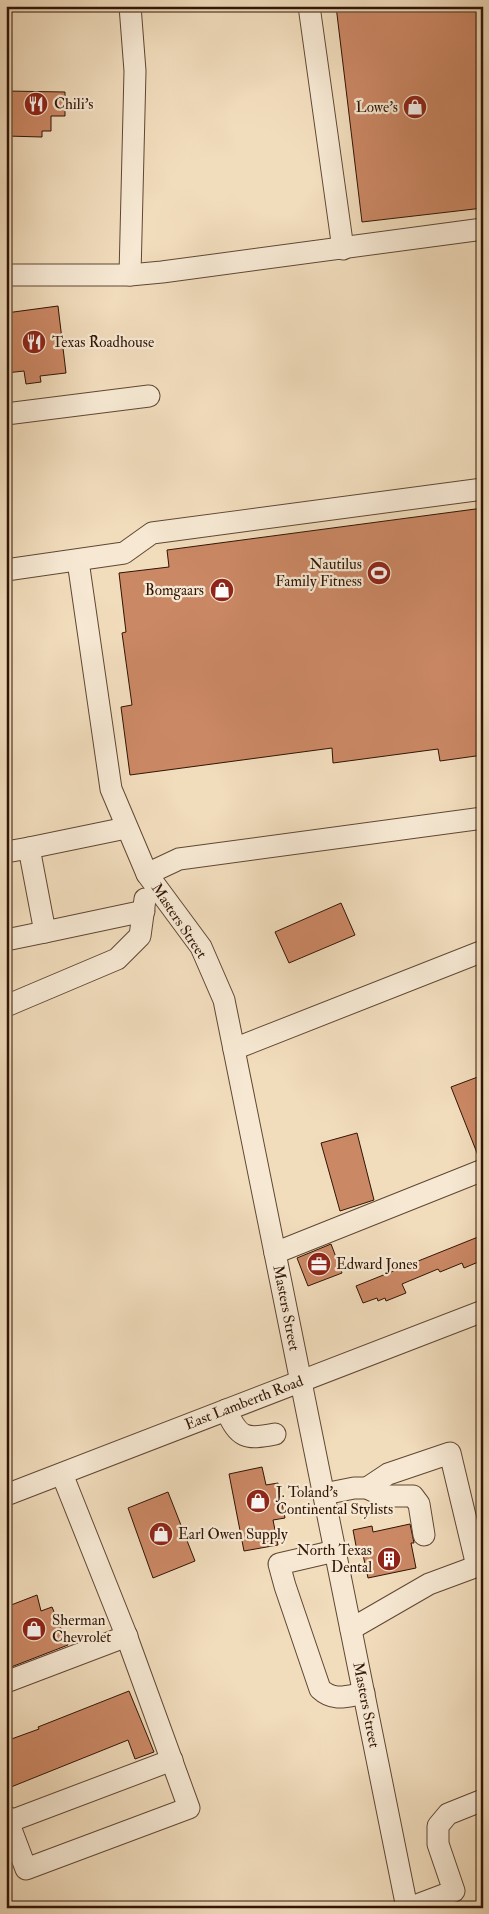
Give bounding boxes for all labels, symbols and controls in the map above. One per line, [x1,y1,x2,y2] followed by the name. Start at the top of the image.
[23,91,49,117] restaurant icon: Chili's
[402,94,428,120] shop icon: Lowe's
[54,95,93,114] place label: Chili's
[356,98,398,117] place label: Lowe's
[21,329,47,355] restaurant icon: Texas Roadhouse
[52,333,154,352] place label: Texas Roadhouse
[275,555,362,591] place label: Nautilus Family Fitness
[366,560,392,586] sports icon: Nautilus Family Fitness
[209,577,235,603] shop icon: Bomgaars
[145,581,204,600] place label: Bomgaars
[147,880,211,962] street label: Masters Street
[306,1251,332,1277] office icon: Edward Jones
[336,1255,418,1275] place label: Edward Jones
[268,1264,304,1353] street label: Masters Street
[182,1371,306,1434] street label: East Lamberth Road
[275,1483,393,1519] place label: J. Toland's Continental Stylists
[245,1488,271,1514] shop icon: J. Toland's Continental Stylists
[148,1521,174,1547] shop icon: Earl Owen Supply
[178,1525,288,1545] place label: Earl Owen Supply
[297,1541,372,1577] place label: North Texas Dental
[376,1546,402,1572] building icon: North Texas Dental
[52,1611,111,1647] place label: Sherman Chevrolet
[21,1616,47,1642] shop icon: Sherman Chevrolet
[348,1661,384,1750] street label: Masters Street

